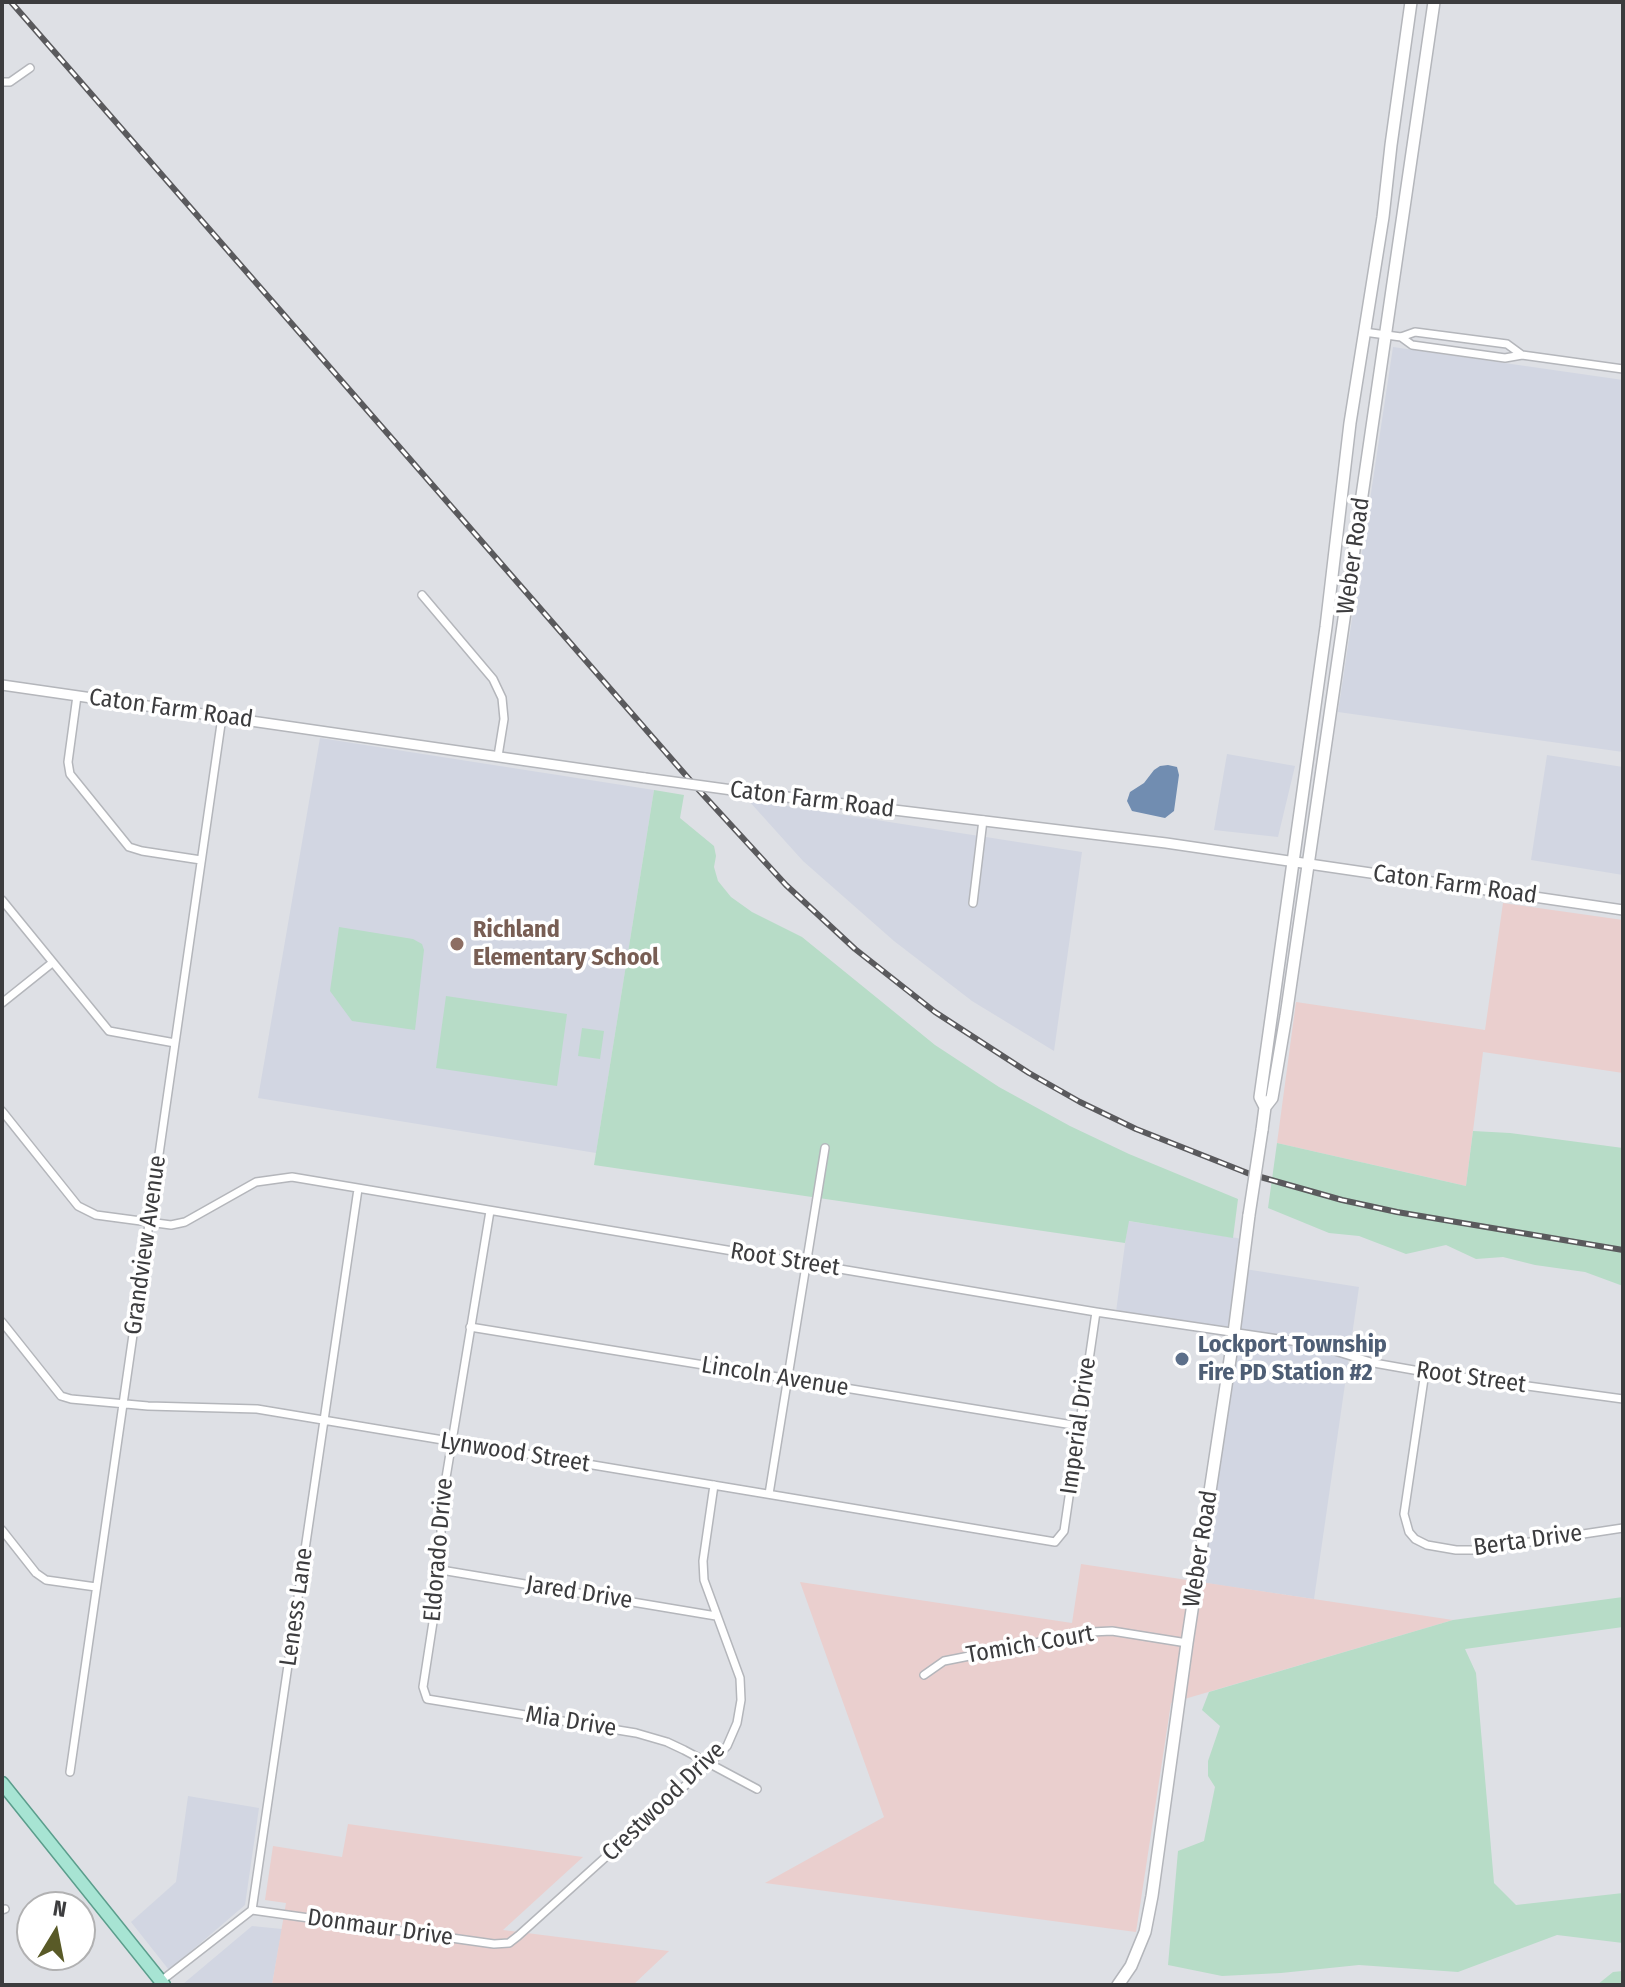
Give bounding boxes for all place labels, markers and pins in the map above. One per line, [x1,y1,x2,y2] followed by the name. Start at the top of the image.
[473,916,659,972] place label: Richland Elementary School
[448,935,466,953] marker: Richland Elementary School
[1198,1331,1387,1387] place label: Lockport Township Fire PD Station #2
[1173,1350,1191,1368] marker: Lockport Township Fire PD Station #2

